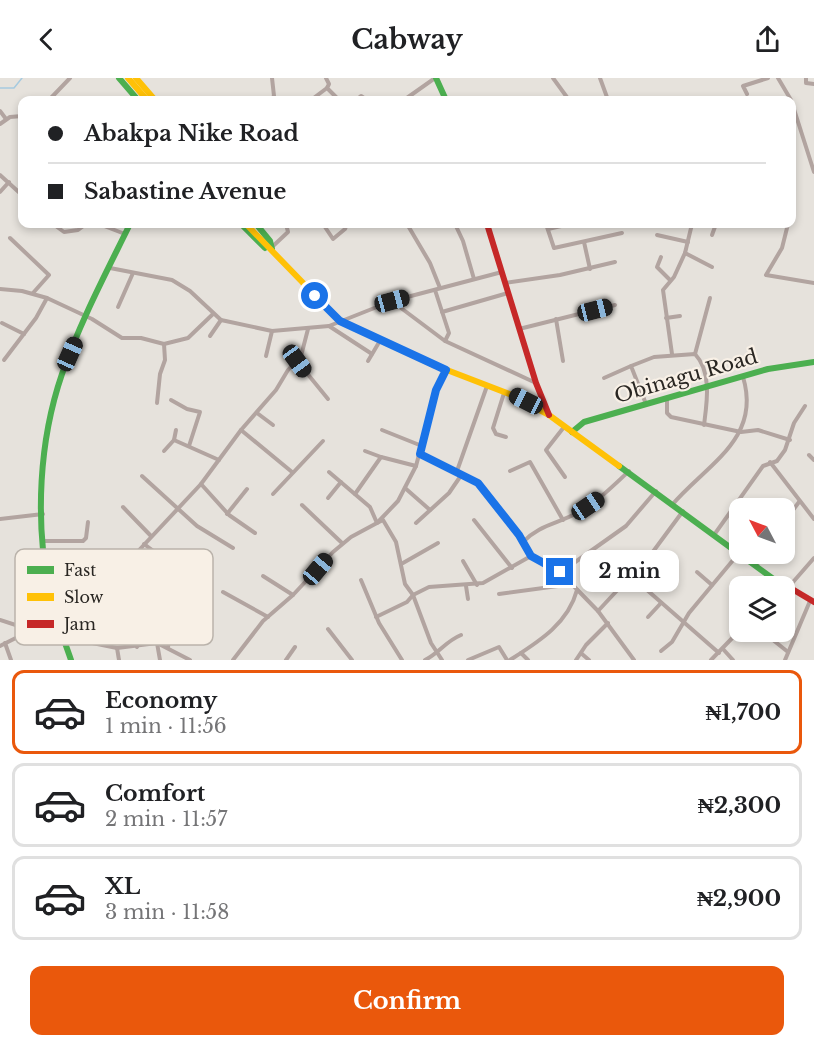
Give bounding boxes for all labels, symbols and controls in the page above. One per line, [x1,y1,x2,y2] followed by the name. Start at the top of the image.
[30,23,63,56] icon: back
[351,23,463,56] text: Cabway
[751,23,784,56] icon: share
[84,120,299,147] text: Abakpa Nike Road
[84,178,286,205] text: Sabastine Avenue
[301,282,328,309] route start
[372,288,412,314] car
[575,297,615,323] car
[54,334,86,374] car
[279,341,315,381] car
[612,344,760,408] street label: Obinagu Road
[506,385,546,417] car
[568,488,608,524] car
[729,498,795,564] north arrow
[729,498,795,642] map controls
[15,549,213,645] legend
[300,549,336,589] car
[581,551,680,593] callout: 2 min
[546,558,573,585] route end
[598,559,661,583] text: 2 min
[64,560,96,580] text: Fast
[729,576,795,642] button: layers
[64,587,104,607] text: Slow
[62,614,96,634] text: Jam
[33,685,87,739] icon: car
[105,687,217,714] text: Economy
[705,699,781,726] text: ₦1,700
[105,714,227,738] text: 1 min · 11:56
[33,778,87,832] icon: car
[105,780,205,807] text: Comfort
[698,792,781,819] text: ₦2,300
[105,807,227,831] text: 2 min · 11:57
[33,871,87,925] icon: car
[105,873,140,900] text: XL
[697,885,781,912] text: ₦2,900
[105,900,229,924] text: 3 min · 11:58
[30,966,784,1035] button: Confirm

